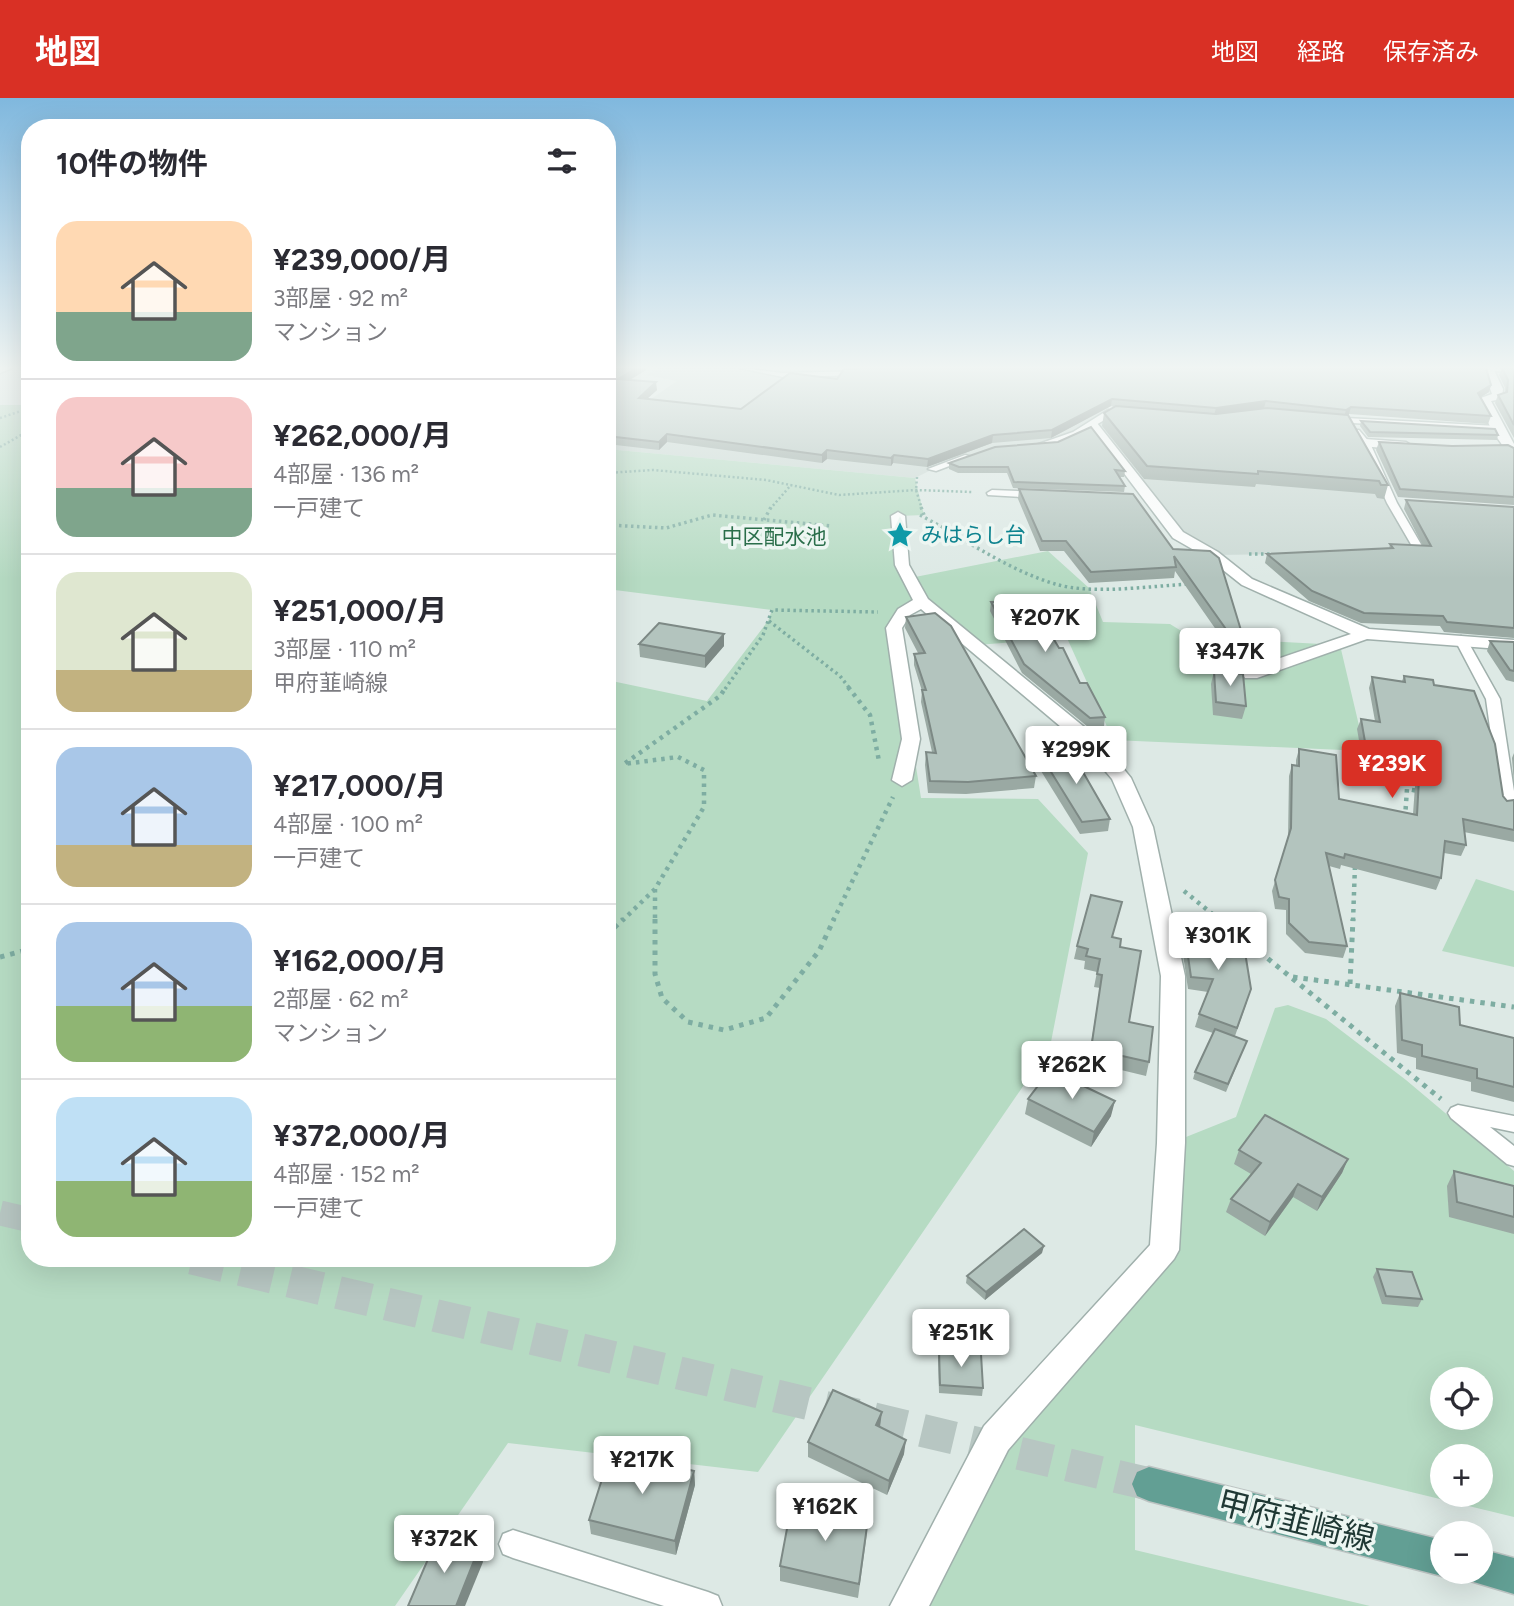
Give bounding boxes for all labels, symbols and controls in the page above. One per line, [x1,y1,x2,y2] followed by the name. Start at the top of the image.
[35,32,101,71] text: 地図
[1211,37,1259,66] text: 地図
[1297,37,1345,66] text: 経路
[1383,37,1479,66] text: 保存済み
[543,142,581,180] icon: filters
[56,145,208,182] text: 10件の物件
[273,241,451,278] text: ¥239,000/月
[112,249,196,333] icon: home
[273,284,408,312] text: 3部屋 · 92 m²
[273,318,388,346] text: マンション
[273,417,452,454] text: ¥262,000/月
[112,425,196,509] icon: home
[273,460,419,488] text: 4部屋 · 136 m²
[273,494,365,522] text: 一戸建て
[885,520,915,550] place icon: みはらし台
[921,522,1026,547] place label: みはらし台
[722,524,827,549] park label: 中区配水池
[273,592,447,629] text: ¥251,000/月
[996,594,1094,654] pin: ¥207K
[112,600,196,684] icon: home
[1010,603,1080,631] text: ¥207K
[1181,628,1279,688] pin: ¥347K
[273,635,416,663] text: 3部屋 · 110 m²
[1195,637,1265,665] text: ¥347K
[273,669,388,697] text: 甲府韮崎線
[1027,726,1125,786] pin: ¥299K
[1041,735,1111,763] text: ¥299K
[1343,740,1441,800] pin: ¥239K
[1358,749,1426,777] text: ¥239K
[273,767,447,804] text: ¥217,000/月
[112,775,196,859] icon: home
[273,810,423,838] text: 4部屋 · 100 m²
[273,844,365,872] text: 一戸建て
[1169,912,1267,972] pin: ¥301K
[1185,921,1251,949] text: ¥301K
[273,942,447,979] text: ¥162,000/月
[112,950,196,1034] icon: home
[273,985,409,1013] text: 2部屋 · 62 m²
[273,1019,388,1047] text: マンション
[1023,1042,1121,1101] pin: ¥262K
[1037,1050,1107,1078] text: ¥262K
[273,1117,451,1154] text: ¥372,000/月
[112,1125,196,1209] icon: home
[273,1160,420,1188] text: 4部屋 · 152 m²
[273,1194,365,1222] text: 一戸建て
[912,1310,1010,1369] pin: ¥251K
[928,1318,994,1346] text: ¥251K
[1430,1367,1493,1584] map controls
[1430,1367,1493,1430] button: locate
[593,1436,691,1496] pin: ¥217K
[1430,1444,1493,1507] button: +
[610,1445,674,1473] text: ¥217K
[1214,1483,1378,1559] street label: 甲府韮崎線
[776,1484,874,1543] pin: ¥162K
[792,1492,858,1520] text: ¥162K
[395,1516,493,1575] pin: ¥372K
[1430,1521,1493,1584] button: −
[410,1524,478,1552] text: ¥372K

